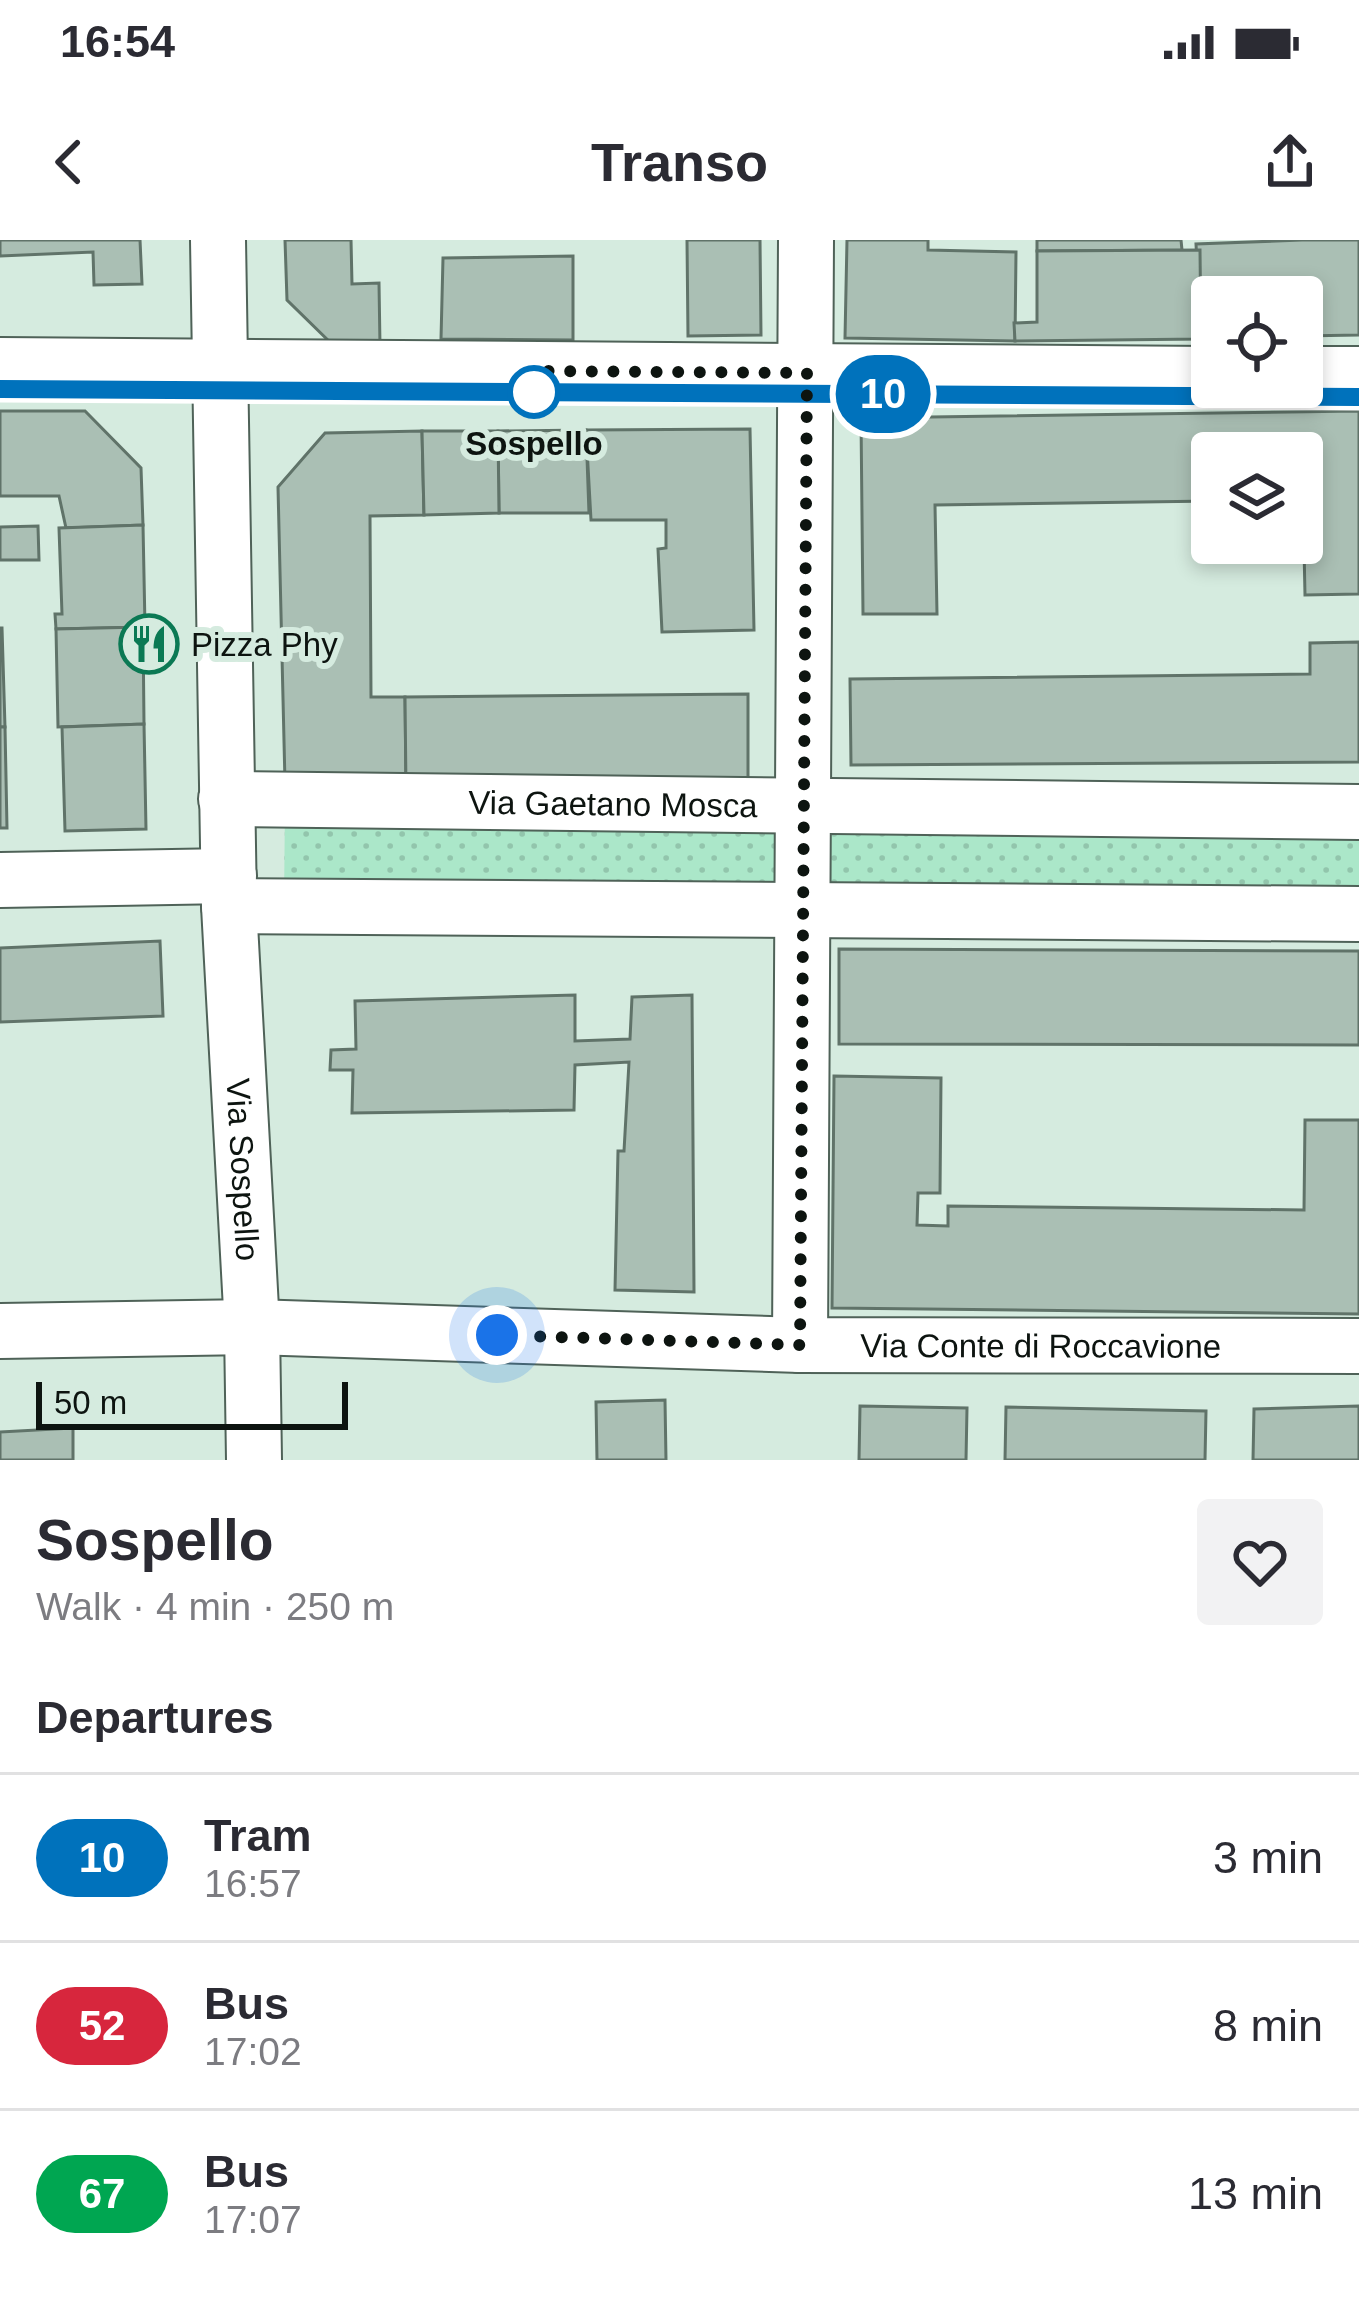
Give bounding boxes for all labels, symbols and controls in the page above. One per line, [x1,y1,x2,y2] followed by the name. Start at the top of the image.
[60,16,175,67] text: 16:54
[36,129,102,195] icon: back
[1257,129,1323,195] icon: share
[591,132,768,192] text: Transo
[1191,276,1323,564] map controls
[1191,276,1323,408] button: locate
[829,355,937,433] line badge: 10
[509,367,559,417] marker: Sospello
[860,370,906,417] text: 10
[465,425,603,462] place label: Sospello
[1191,432,1323,564] button: layers
[118,613,180,675] restaurant icon: Pizza Phy
[191,626,338,663] place label: Pizza Phy
[468,784,758,824] street label: Via Gaetano Mosca
[219,1077,266,1262] street label: Via Sospello
[467,1305,527,1365] your location
[860,1327,1221,1365] street label: Via Conte di Roccavione
[36,1376,348,1429] scale bar
[54,1384,127,1421] text: 50 m
[1197,1499,1323,1625] button: heart
[36,1508,274,1572] text: Sospello
[36,1585,394,1628] text: Walk · 4 min · 250 m
[36,1692,274,1743] text: Departures
[204,1810,312,1861] text: Tram
[1213,1832,1323,1883] text: 3 min
[79,1834,125,1881] text: 10
[204,1862,302,1905] text: 16:57
[204,1978,289,2029] text: Bus
[1213,2000,1323,2051] text: 8 min
[79,2002,125,2049] text: 52
[204,2030,302,2073] text: 17:02
[204,2146,289,2197] text: Bus
[1188,2168,1323,2219] text: 13 min
[79,2170,125,2217] text: 67
[204,2198,302,2241] text: 17:07

